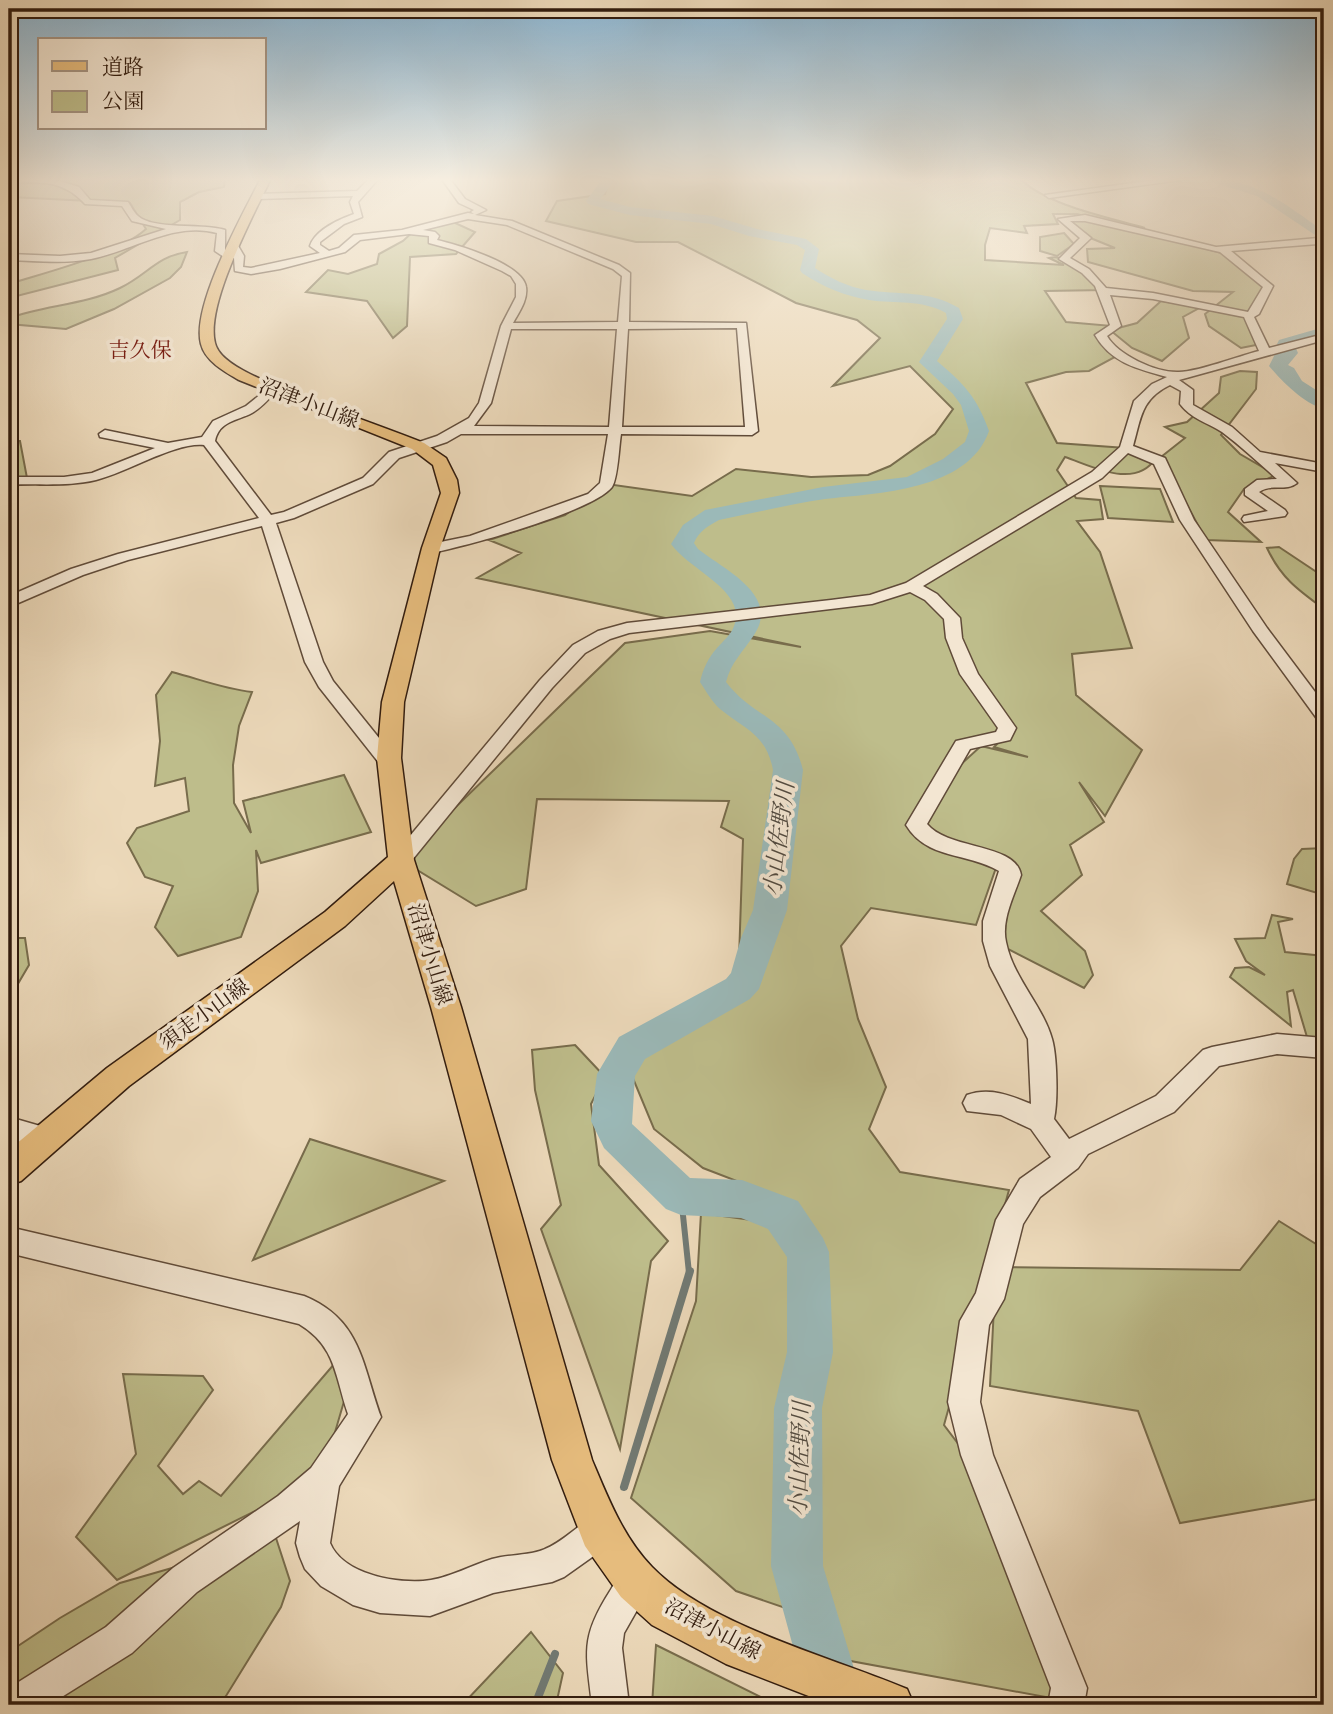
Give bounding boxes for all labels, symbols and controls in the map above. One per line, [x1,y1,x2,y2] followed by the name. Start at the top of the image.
[38,38,266,130] legend
[102,53,144,81] text: 道路
[102,87,144,115] text: 公園
[109,336,172,364] district label: 吉久保
[255,371,363,435] street label: 沼津小山線
[757,777,802,898] water label: 小山佐野川
[401,900,459,1008] street label: 沼津小山線
[153,972,255,1056] street label: 須走小山線
[783,1398,818,1517] water label: 小山佐野川
[660,1592,766,1666] street label: 沼津小山線

